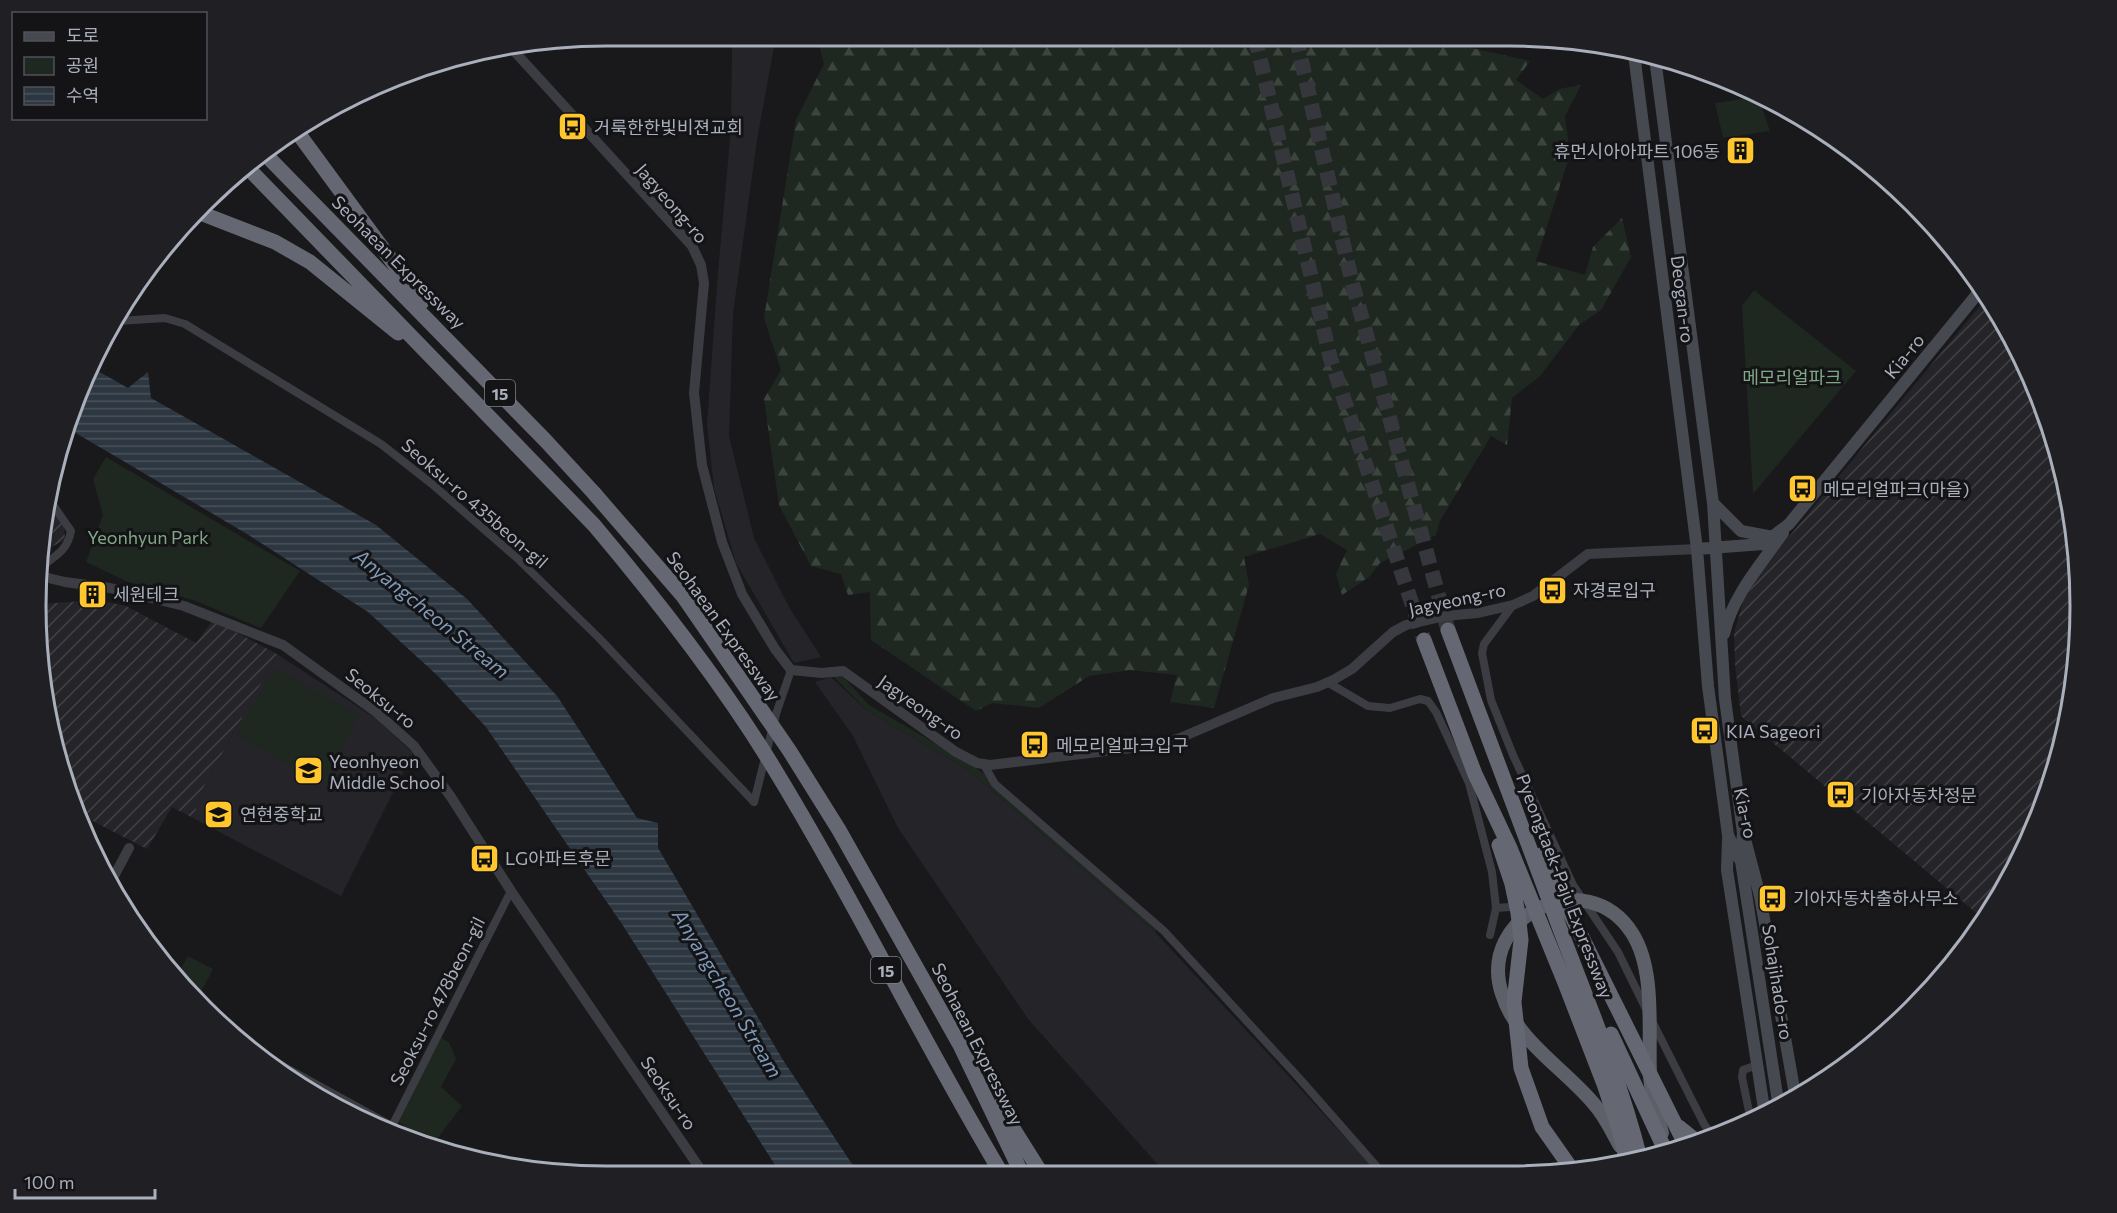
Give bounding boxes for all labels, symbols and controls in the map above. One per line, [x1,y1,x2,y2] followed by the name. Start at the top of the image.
[12,12,207,120] legend
[66,24,99,46] text: 도로
[66,54,99,76] text: 공원
[66,84,99,106] text: 수역
[557,111,589,143] bus stop icon: 거룩한한빛비젼교회
[594,116,743,138] place label: 거룩한한빛비젼교회
[1725,135,1757,167] building icon: 휴먼시아아파트 106동
[1554,140,1720,162] place label: 휴먼시아아파트 106동
[631,159,713,247] street label: Jagyeong-ro
[328,191,470,333] street label: Seohaean Expressway
[1667,254,1699,344] street label: Deogan-ro
[1879,329,1929,383] street label: Kia-ro
[1742,366,1842,388] park label: 메모리얼파크
[485,380,515,406] road number: 15
[397,433,553,573] street label: Seoksu-ro 435beon-gil
[1786,473,1818,505] bus stop icon: 메모리얼파크(마을)
[1823,478,1969,500] place label: 메모리얼파크(마을)
[87,526,209,548] park label: Yeonhyun Park
[349,542,514,683] water label: Anyangcheon Stream
[662,547,786,705] street label: Seohaean Expressway
[1536,574,1568,606] bus stop icon: 자경로입구
[76,578,108,610] building icon: 세원테크
[1407,578,1507,620] street label: Jagyeong-ro
[1573,579,1656,601] place label: 자경로입구
[113,583,179,605] place label: 세원테크
[341,663,421,733] street label: Seoksu-ro
[874,670,968,744] street label: Jagyeong-ro
[1689,715,1721,747] bus stop icon: KIA Sageori
[1726,720,1821,742] place label: KIA Sageori
[1019,729,1051,761] bus stop icon: 메모리얼파크입구
[1056,734,1188,756] place label: 메모리얼파크입구
[329,750,445,793] place label: Yeonhyeon Middle School
[292,755,324,787] school or university icon: Yeonhyeon Middle School
[1512,771,1618,1001] street label: Pyeongtaek-Paju Expressway
[1824,779,1856,811] bus stop icon: 기아자동차정문
[1861,784,1977,806] place label: 기아자동차정문
[1730,786,1762,840] street label: Kia-ro
[203,798,235,830] school or university icon: 연현중학교
[240,803,323,825] place label: 연현중학교
[468,842,500,874] bus stop icon: LG아파트후문
[505,847,611,869] place label: LG아파트후문
[1756,882,1788,914] bus stop icon: 기아자동차출하사무소
[1793,887,1959,909] place label: 기아자동차출하사무소
[668,903,788,1082] water label: Anyangcheon Stream
[385,913,489,1089] street label: Seoksu-ro 478beon-gil
[1758,923,1798,1041] street label: Sohajihado-ro
[871,957,901,983] road number: 15
[927,959,1029,1129] street label: Seohaean Expressway
[636,1052,702,1134] street label: Seoksu-ro
[15,1162,154,1200] scale bar
[24,1171,74,1193] text: 100 m

